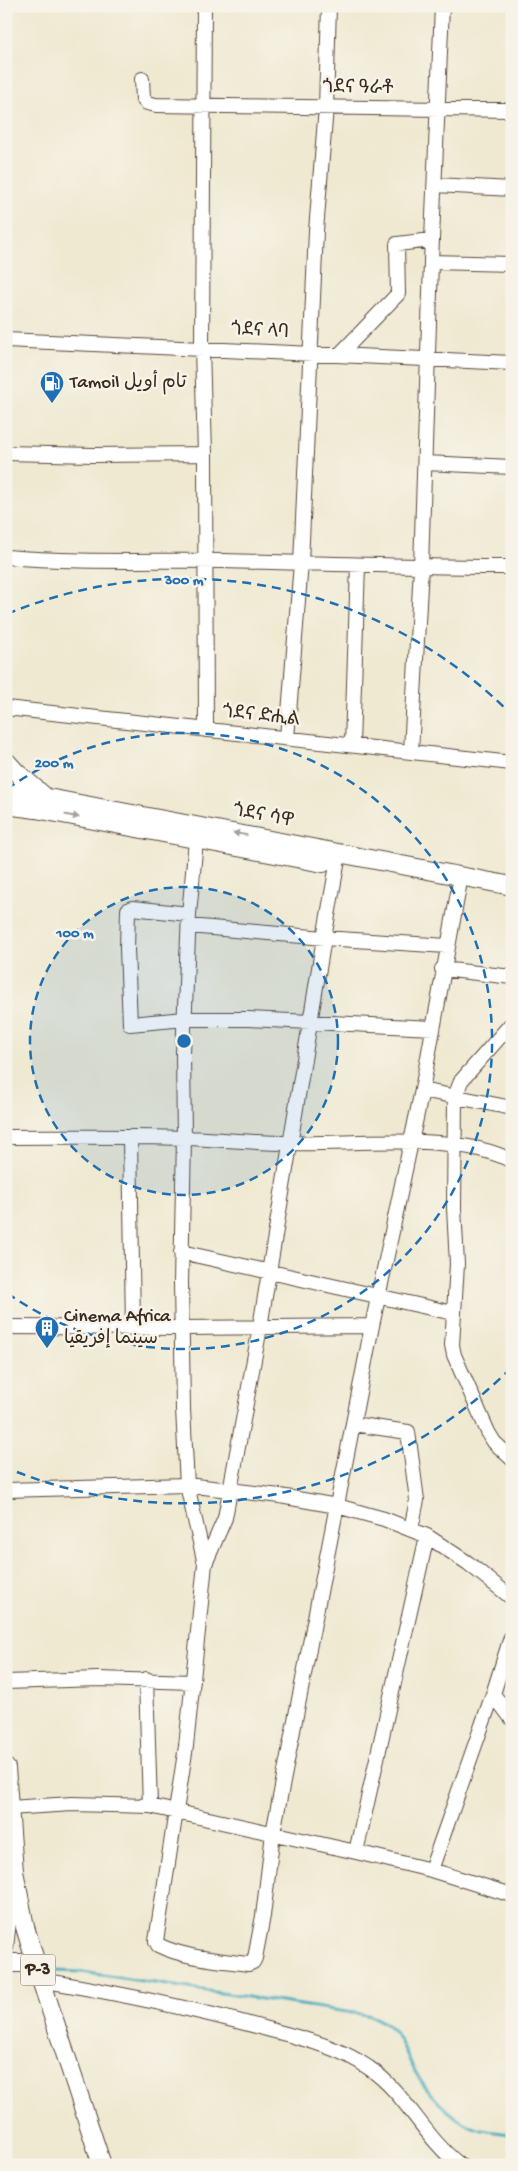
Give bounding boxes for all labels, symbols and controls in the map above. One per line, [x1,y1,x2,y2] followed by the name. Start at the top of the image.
[322,76,394,101] street label: ጎደና ዓራቶ
[230,319,290,345] street label: ጎደና ላባ
[39,370,65,404] fuel station icon: Tamoil تام أويل
[69,370,187,395] place label: Tamoil تام أويل
[163,572,204,590] text: 300 m
[221,702,301,733] street label: ጎደና ድሒል
[35,755,74,773] text: 200 m
[231,800,295,834] street label: ጎደና ሳዋ
[64,812,80,820] one-way arrow
[232,830,248,838] one-way arrow
[55,925,94,943] text: 100 m
[175,1032,193,1050] centre of rings
[64,1306,172,1351] place label: Cinema Africa سينما إفريقيا
[34,1315,60,1349] building icon: Cinema Africa سينما إفريقيا
[20,1954,56,1986] road number: P-3

